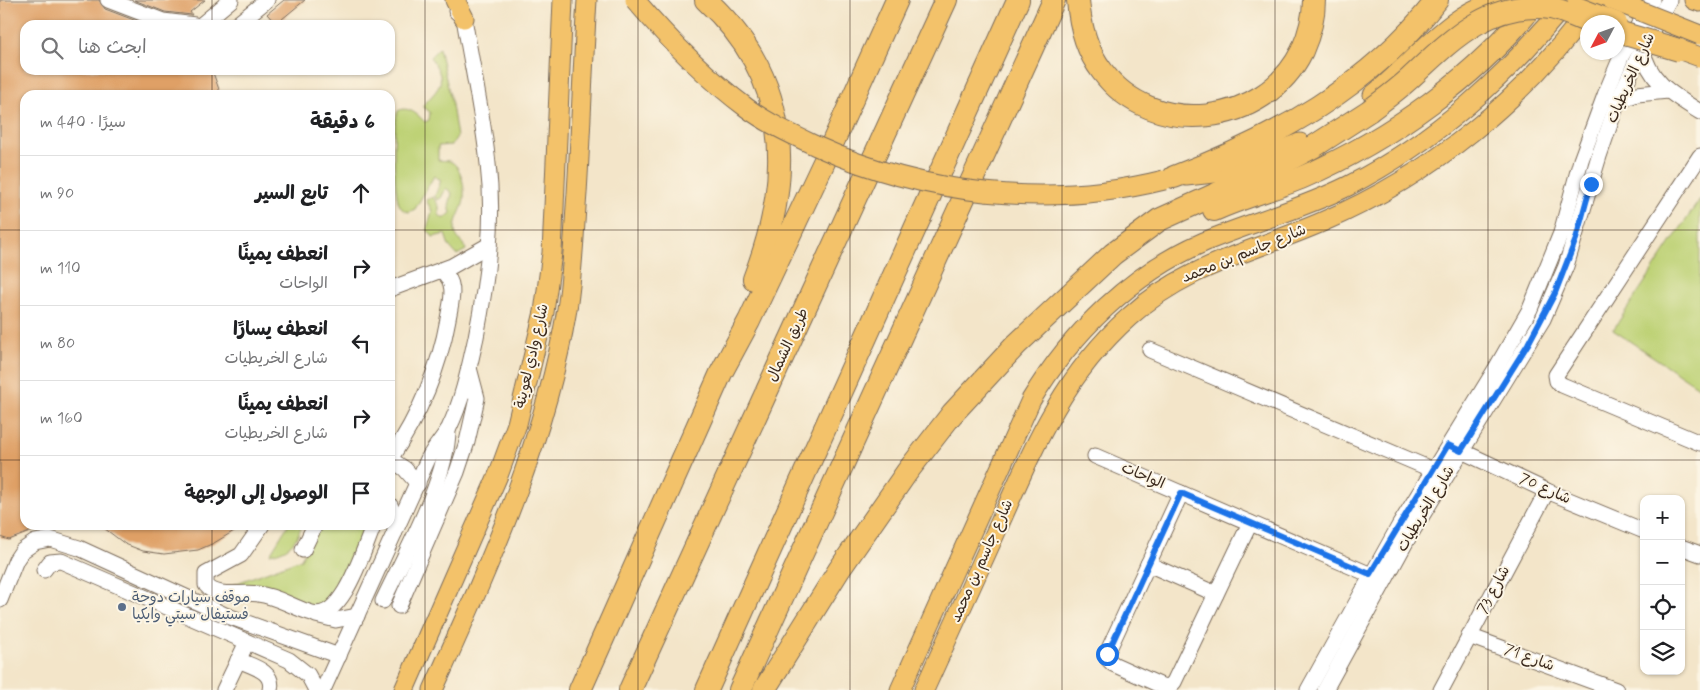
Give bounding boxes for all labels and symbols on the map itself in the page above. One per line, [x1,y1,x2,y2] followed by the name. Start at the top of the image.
[1580,15,1625,60] north arrow
[1602,30,1660,126] street label: شارع الخريطيات
[1580,173,1603,196] route end
[1179,220,1310,289] street label: شارع جاسم بن محمد
[510,302,554,410] street label: شارع وادي لعوينة
[762,305,814,385] street label: طريق الشمال
[1118,458,1168,494] street label: الواحات
[1392,462,1460,556] street label: شارع الخريطيات
[1516,469,1574,509] street label: شارع 70
[946,496,1019,626] street label: شارع جاسم بن محمد
[1473,562,1515,618] street label: شارع 73
[132,588,250,627] place label: موقف سيارات دوحة فستيفال سيتي وايكيا
[116,601,128,613] marker: موقف سيارات دوحة فستيفال سيتي وايكيا
[1501,640,1557,676] street label: شارع 71
[1096,643,1119,666] route start

